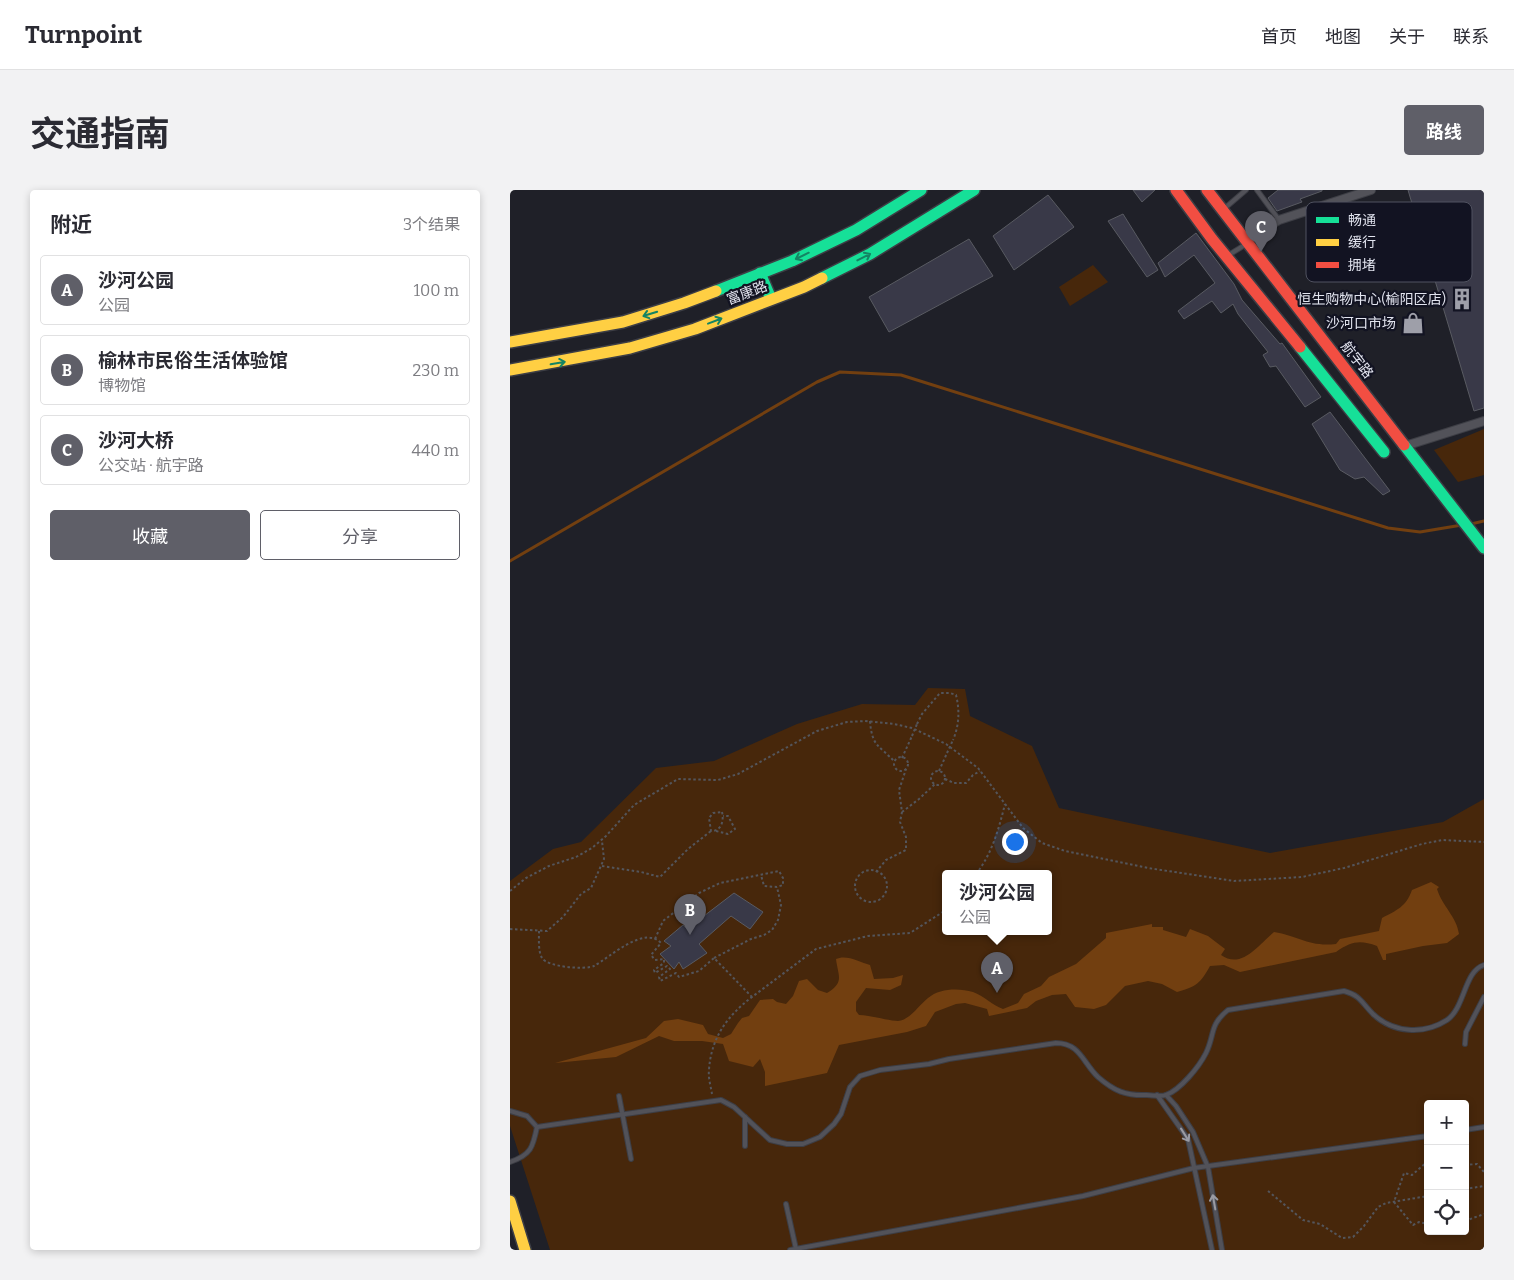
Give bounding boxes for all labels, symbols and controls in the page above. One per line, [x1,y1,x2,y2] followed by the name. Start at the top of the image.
[25,21,142,49] text: Turnpoint
[1261,26,1297,48] text: 首页
[1325,26,1361,48] text: 地图
[1389,26,1425,48] text: 关于
[1453,26,1489,48] text: 联系
[1404,105,1484,155] button: 路线
[30,113,170,155] text: 交通指南
[1306,202,1472,282] legend
[1245,211,1277,252] pin: C
[50,212,92,238] text: 附近
[1348,212,1376,229] text: 畅通
[403,215,460,234] text: 3个结果
[1348,234,1376,251] text: 缓行
[795,252,810,261] one-way arrow
[856,252,871,261] one-way arrow
[1348,257,1376,274] text: 拥堵
[98,269,174,292] text: 沙河公园
[724,278,770,308] street label: 富康路
[61,281,73,300] text: A
[414,281,459,300] text: 100 m
[1449,286,1475,312] building icon: 恒生购物中心(榆阳区店)
[1297,291,1446,308] place label: 恒生购物中心(榆阳区店)
[98,296,130,315] text: 公园
[642,309,658,319] one-way arrow
[1400,310,1426,336] shop icon: 沙河口市场
[1326,315,1396,332] place label: 沙河口市场
[707,316,722,325] one-way arrow
[1337,338,1377,382] street label: 航宇路
[98,349,288,372] text: 榆林市民俗生活体验馆
[550,357,566,367] one-way arrow
[62,361,72,380] text: B
[412,361,459,380] text: 230 m
[98,376,146,395] text: 博物馆
[98,429,174,452] text: 沙河大桥
[62,441,72,460] text: C
[412,441,459,460] text: 440 m
[98,456,204,475] text: 公交站 · 航宇路
[50,510,250,560] button: 收藏
[260,510,460,560] button: 分享
[1002,829,1028,855] your location
[942,870,1052,935] popup
[959,881,1035,904] text: 沙河公园
[674,894,706,935] pin: B
[959,908,991,927] text: 公园
[981,952,1013,993] pin: A
[1424,1100,1469,1235] map controls
[1424,1100,1469,1145] button: +
[1180,1128,1190,1142] one-way arrow
[1424,1145,1469,1190] button: −
[1424,1190,1469,1235] button: locate
[1209,1194,1219,1210] one-way arrow

